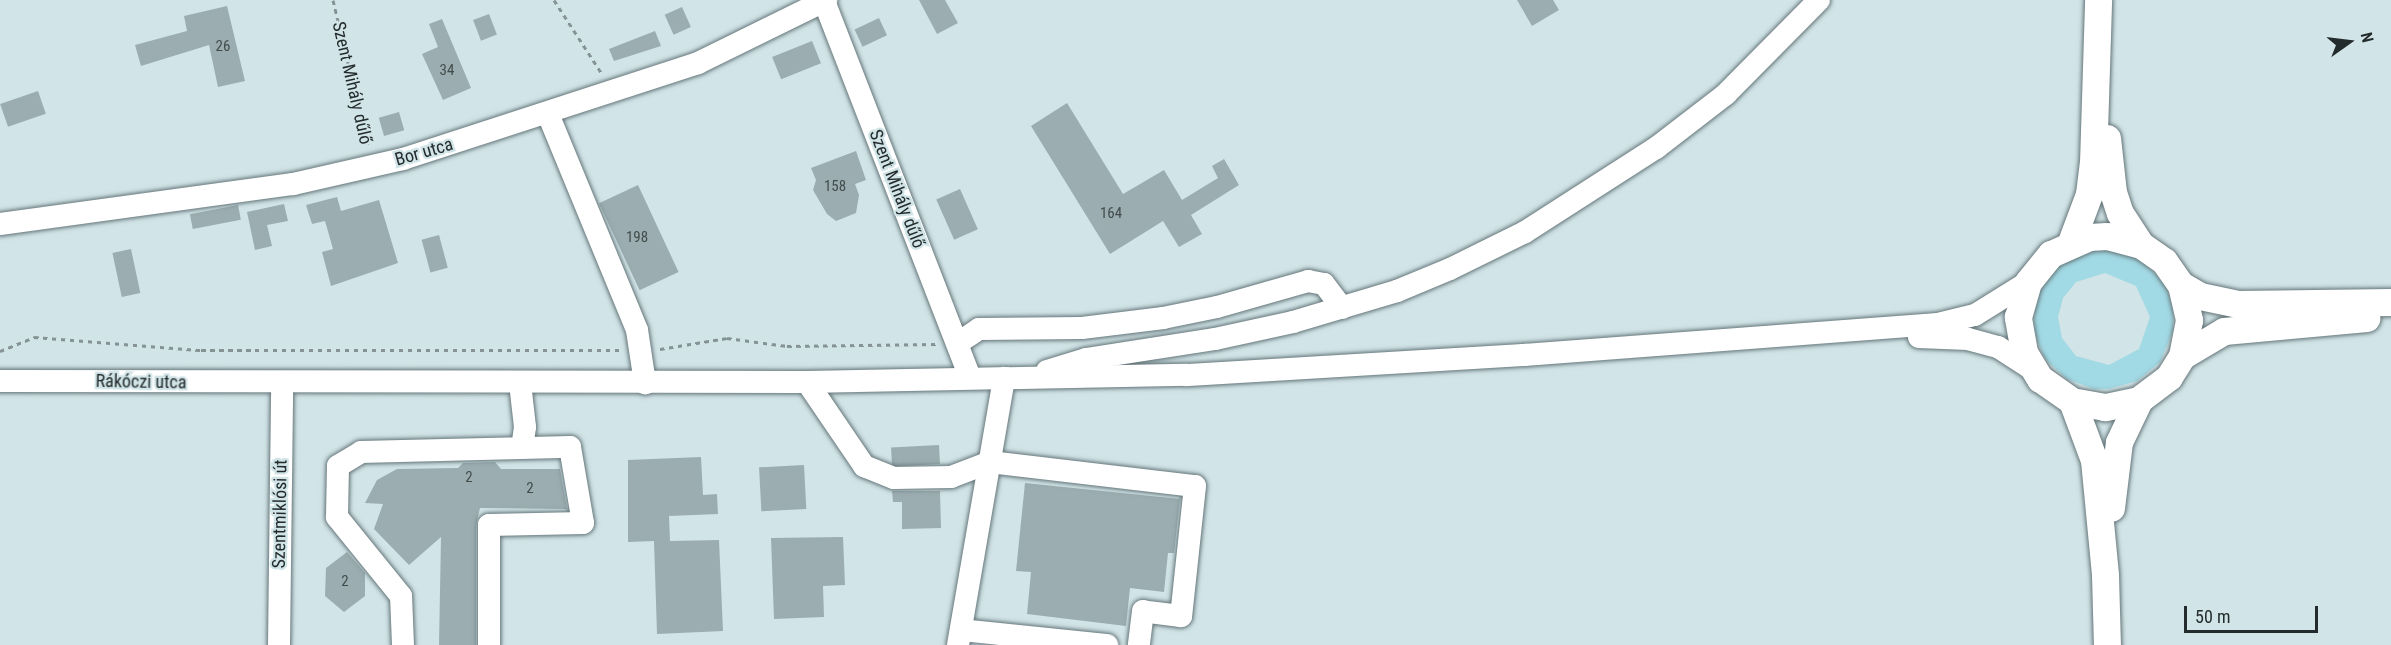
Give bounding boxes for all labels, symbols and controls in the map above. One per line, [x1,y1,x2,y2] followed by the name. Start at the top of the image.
[2319,12,2379,72] north arrow
[327,20,377,146] street label: Szent Mihály dűlő
[2357,30,2377,45] text: N
[216,38,230,56] house number: 26
[440,62,454,80] house number: 34
[864,127,930,251] street label: Szent Mihály dűlő
[392,133,456,171] street label: Bor utca
[824,178,846,196] house number: 158
[1100,205,1122,223] house number: 164
[626,229,648,247] house number: 198
[95,370,187,394] street label: Rákóczi utca
[268,459,292,569] street label: Szentmiklósi út
[465,469,473,487] house number: 2
[526,480,534,498] house number: 2
[341,573,349,591] house number: 2
[2187,594,2320,632] scale bar
[2195,606,2230,627] text: 50 m

